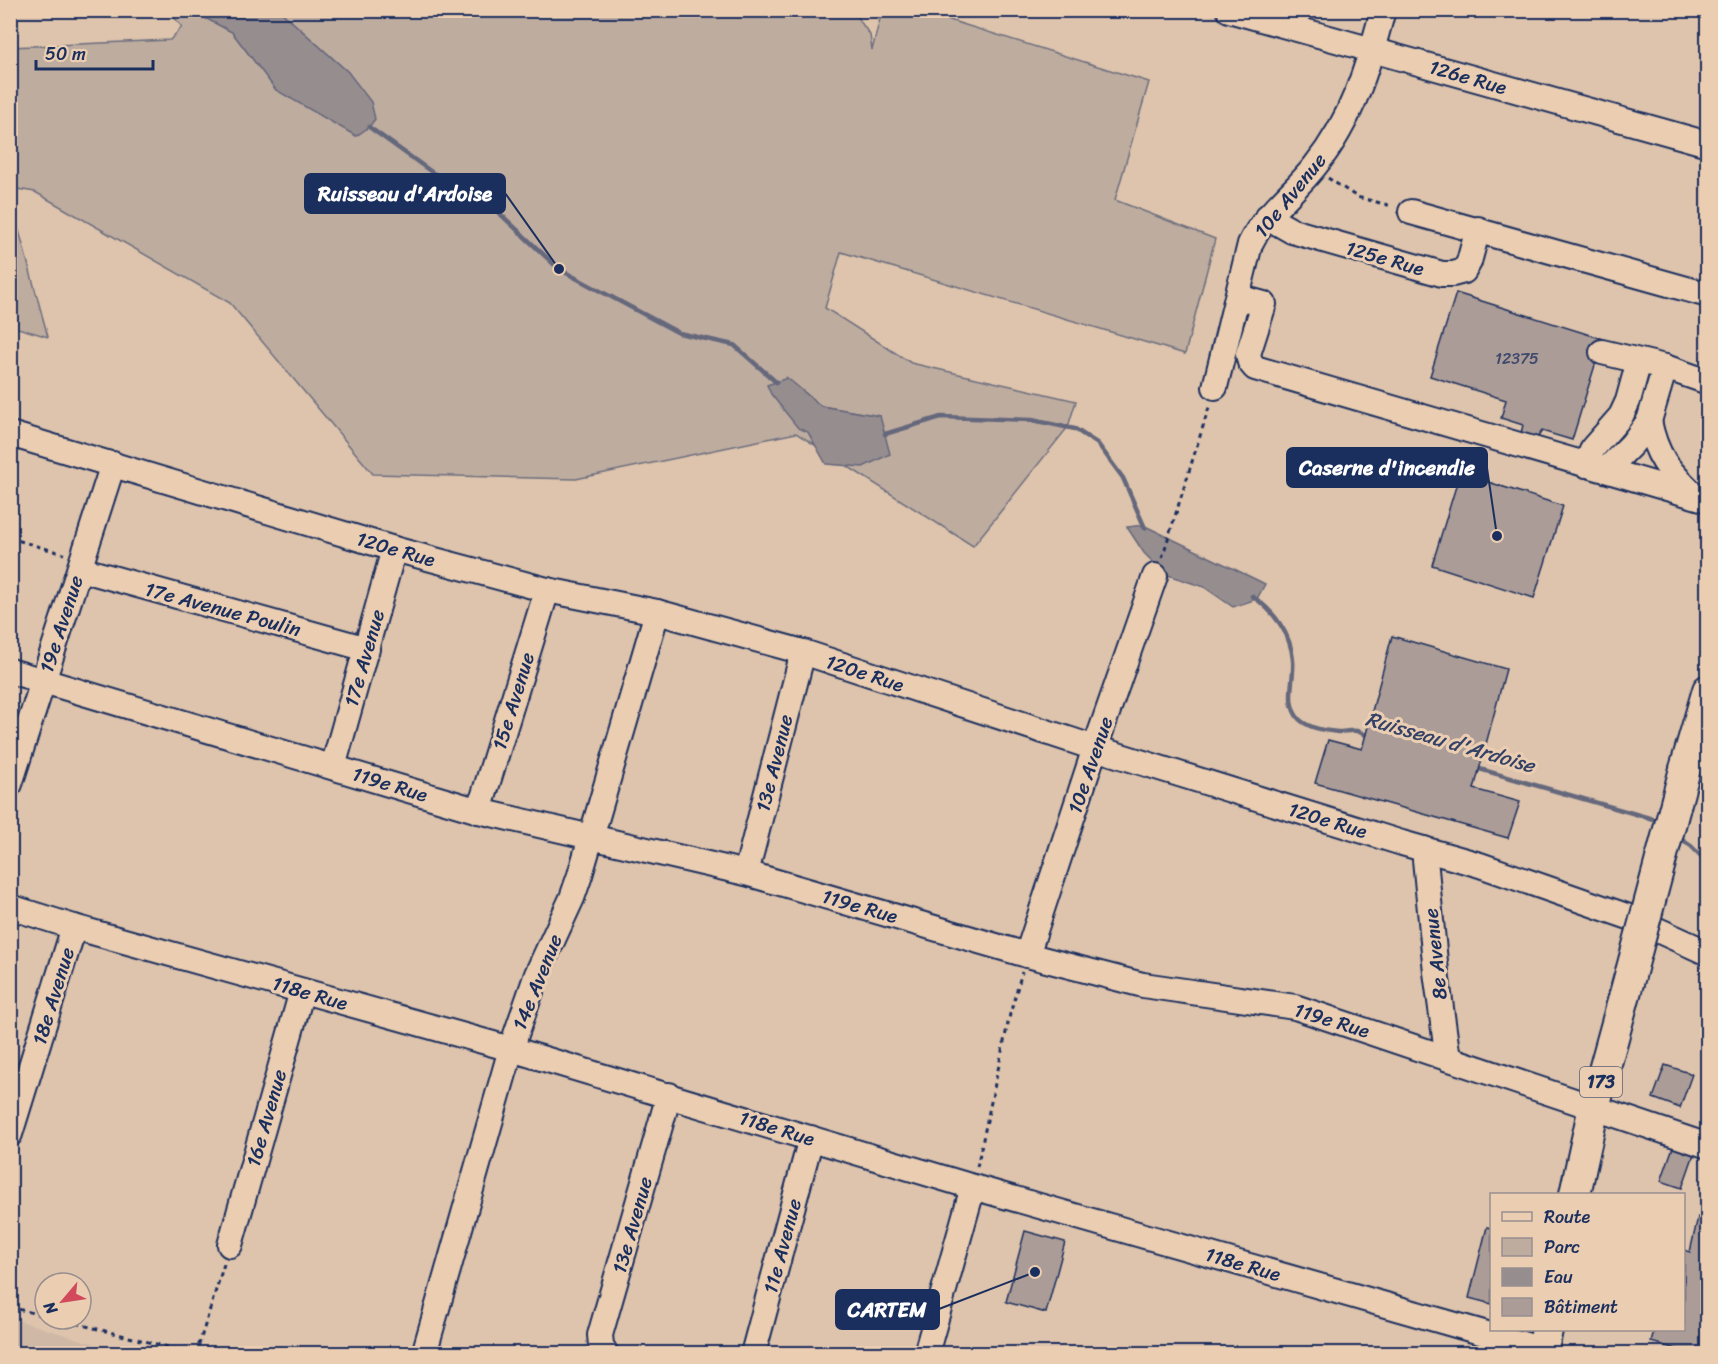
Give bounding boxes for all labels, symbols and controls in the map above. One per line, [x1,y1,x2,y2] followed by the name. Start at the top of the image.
[36,33,153,71] scale bar
[45,38,86,70] text: 50 m
[1425,50,1511,105] street label: 126e Rue
[1245,145,1336,246] street label: 10e Avenue
[305,174,505,213] callout: Ruisseau d'Ardoise
[317,175,493,213] text: Ruisseau d'Ardoise
[1341,231,1429,286] street label: 125e Rue
[1495,344,1539,373] house number: 12375
[1287,448,1487,487] callout: Caserne d'incendie
[1298,449,1475,487] text: Caserne d'incendie
[352,522,440,578] street label: 120e Rue
[29,571,94,678] street label: 19e Avenue
[141,572,305,647] street label: 17e Avenue Poulin
[334,605,395,711] street label: 17e Avenue
[821,644,909,703] street label: 120e Rue
[482,648,545,754] street label: 15e Avenue
[1361,700,1541,785] water label: Ruisseau d'Ardoise
[745,711,804,816] street label: 13e Avenue
[1057,712,1123,819] street label: 10e Avenue
[348,756,432,813] street label: 119e Rue
[1284,792,1372,849] street label: 120e Rue
[818,879,902,934] street label: 119e Rue
[1413,906,1458,1002] street label: 8e Avenue
[502,929,573,1036] street label: 14e Avenue
[22,943,85,1049] street label: 18e Avenue
[268,966,352,1021] street label: 118e Rue
[1290,992,1374,1049] street label: 119e Rue
[236,1065,297,1171] street label: 16e Avenue
[1580,1067,1622,1097] road number: 173
[735,1100,819,1157] street label: 118e Rue
[602,1172,663,1278] street label: 13e Avenue
[1490,1193,1685,1331] legend
[753,1195,812,1298] street label: 11e Avenue
[1544,1201,1591,1233] text: Route
[1544,1231,1580,1263] text: Parc
[1201,1237,1285,1292] street label: 118e Rue
[1544,1261,1573,1293] text: Eau
[33,1271,93,1331] north arrow
[836,1290,939,1329] callout: CARTEM
[847,1291,927,1329] text: CARTEM
[1544,1291,1618,1323] text: Bâtiment
[35,1295,66,1321] text: N

